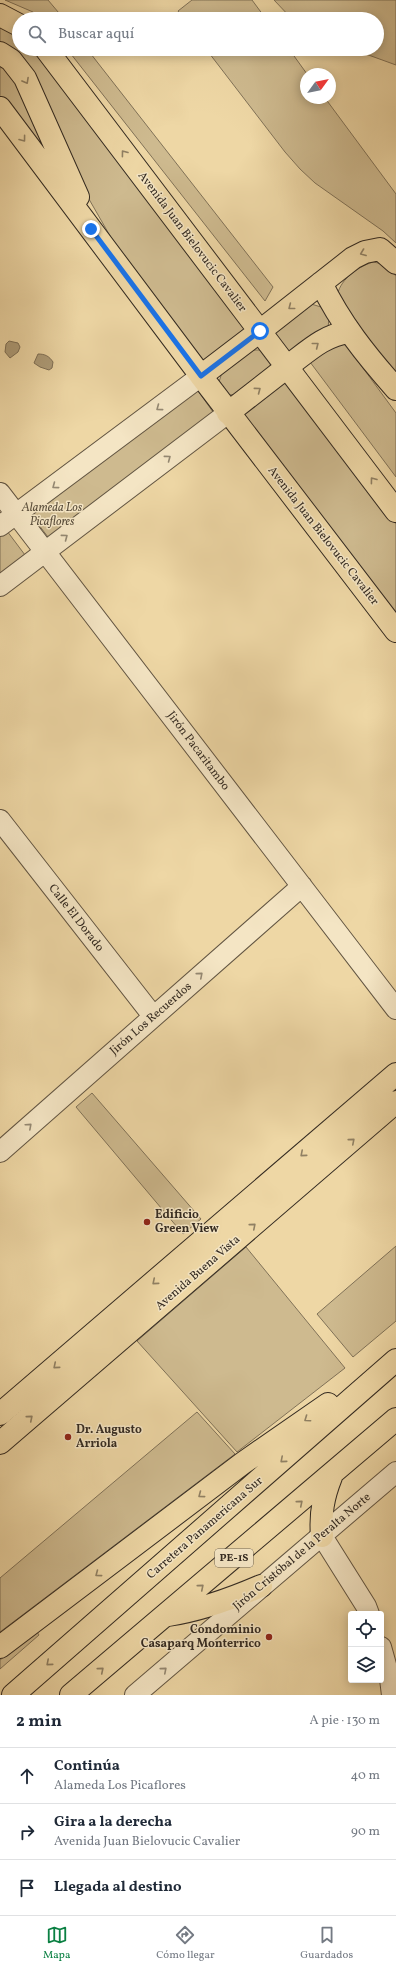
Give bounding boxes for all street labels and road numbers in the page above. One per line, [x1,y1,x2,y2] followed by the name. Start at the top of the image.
[134,169,250,315] street label: Avenida Juan Bielovucic Cavalier
[264,463,382,609] street label: Avenida Juan Bielovucic Cavalier
[163,708,233,794] street label: Jirón Pacaritambo
[45,881,107,955] street label: Calle El Dorado
[107,979,195,1059] street label: Jirón Los Recuerdos
[152,1232,244,1314] street label: Avenida Buena Vista
[143,1473,267,1583] street label: Carretera Panamericana Sur
[230,1489,375,1615] street label: Jirón Cristóbal de la Peralta Norte
[215,1549,253,1567] road number: PE-1S

